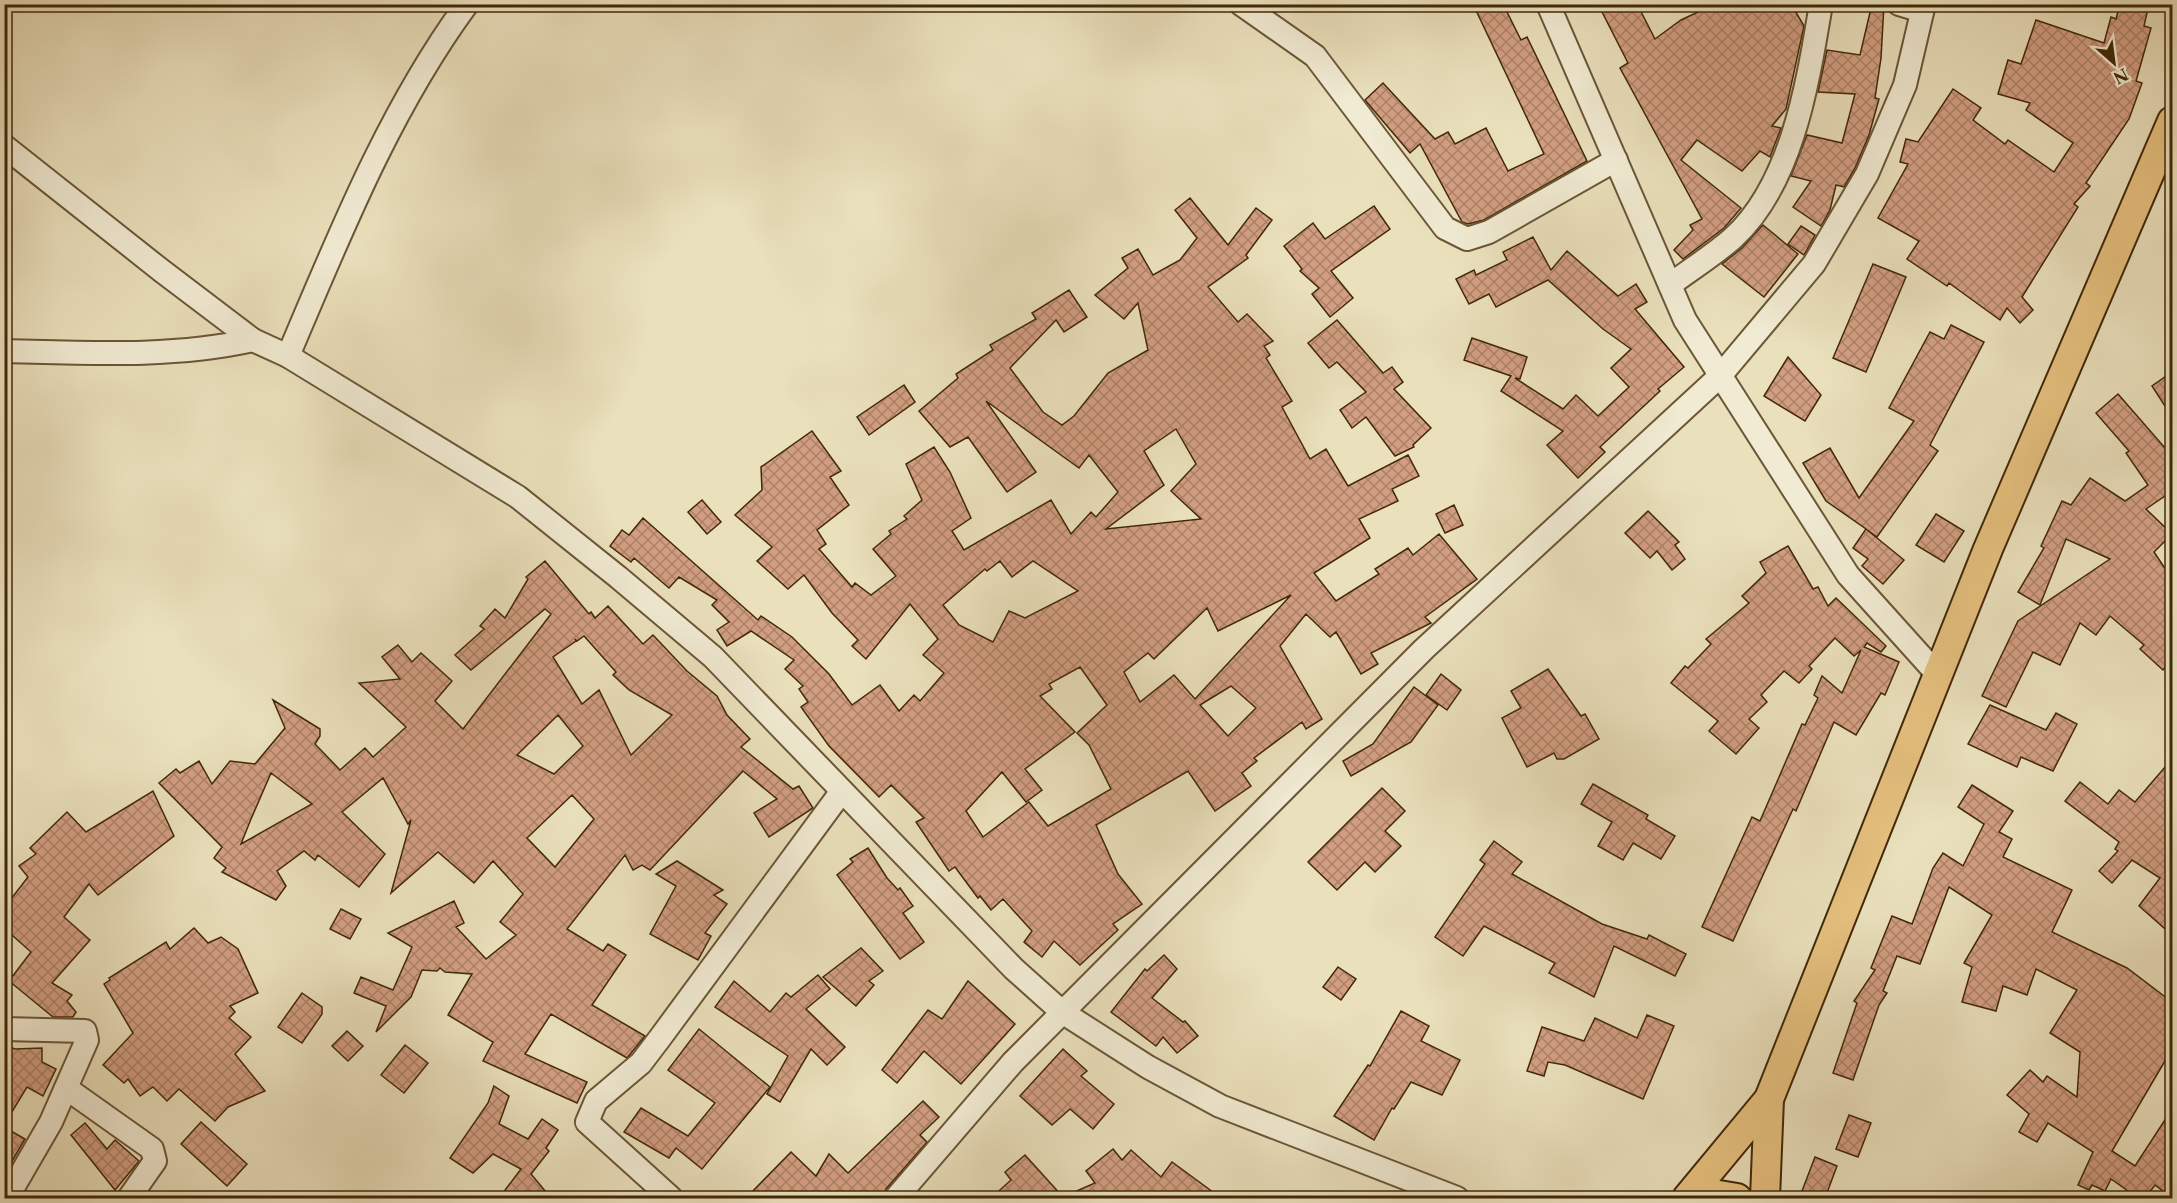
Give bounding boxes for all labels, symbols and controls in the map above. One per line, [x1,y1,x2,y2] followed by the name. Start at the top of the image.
[2084,33,2144,93] north arrow
[2110,64,2132,88] text: N

